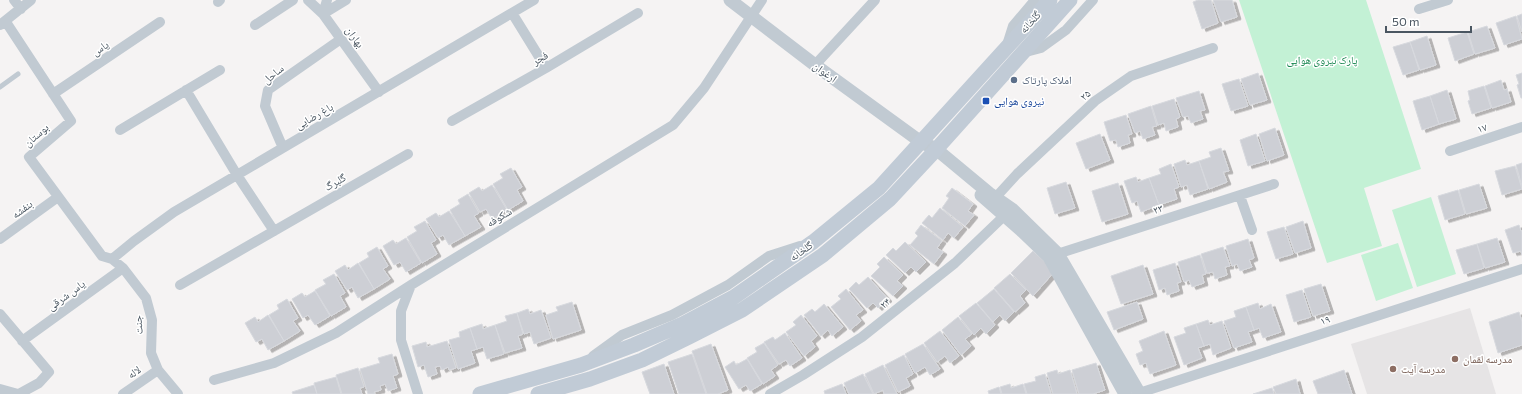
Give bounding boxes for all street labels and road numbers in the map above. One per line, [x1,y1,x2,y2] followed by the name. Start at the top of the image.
[1016,8,1043,35] street label: گلخانه
[342,23,368,51] street label: بهاران
[89,37,112,59] street label: یاس
[529,48,550,68] street label: فجر
[810,59,840,85] street label: ارغوان
[259,61,287,87] street label: ساحل
[1077,86,1093,103] street label: ۲۵
[292,100,336,132] street label: باغ رضایی
[21,120,51,150] street label: بوستان
[1475,120,1489,135] street label: ۱۷
[322,170,348,193] street label: گلبرگ
[9,197,35,221] street label: بنفشه
[1151,201,1165,216] street label: ۲۳
[484,204,514,229] street label: شکوفه
[787,238,815,263] street label: گلخانه
[44,276,88,313] street label: یاس شرقی
[877,294,893,311] street label: ۲۴
[1318,312,1332,327] street label: ۱۹
[130,315,145,335] street label: جنت
[125,362,143,381] street label: لاله

